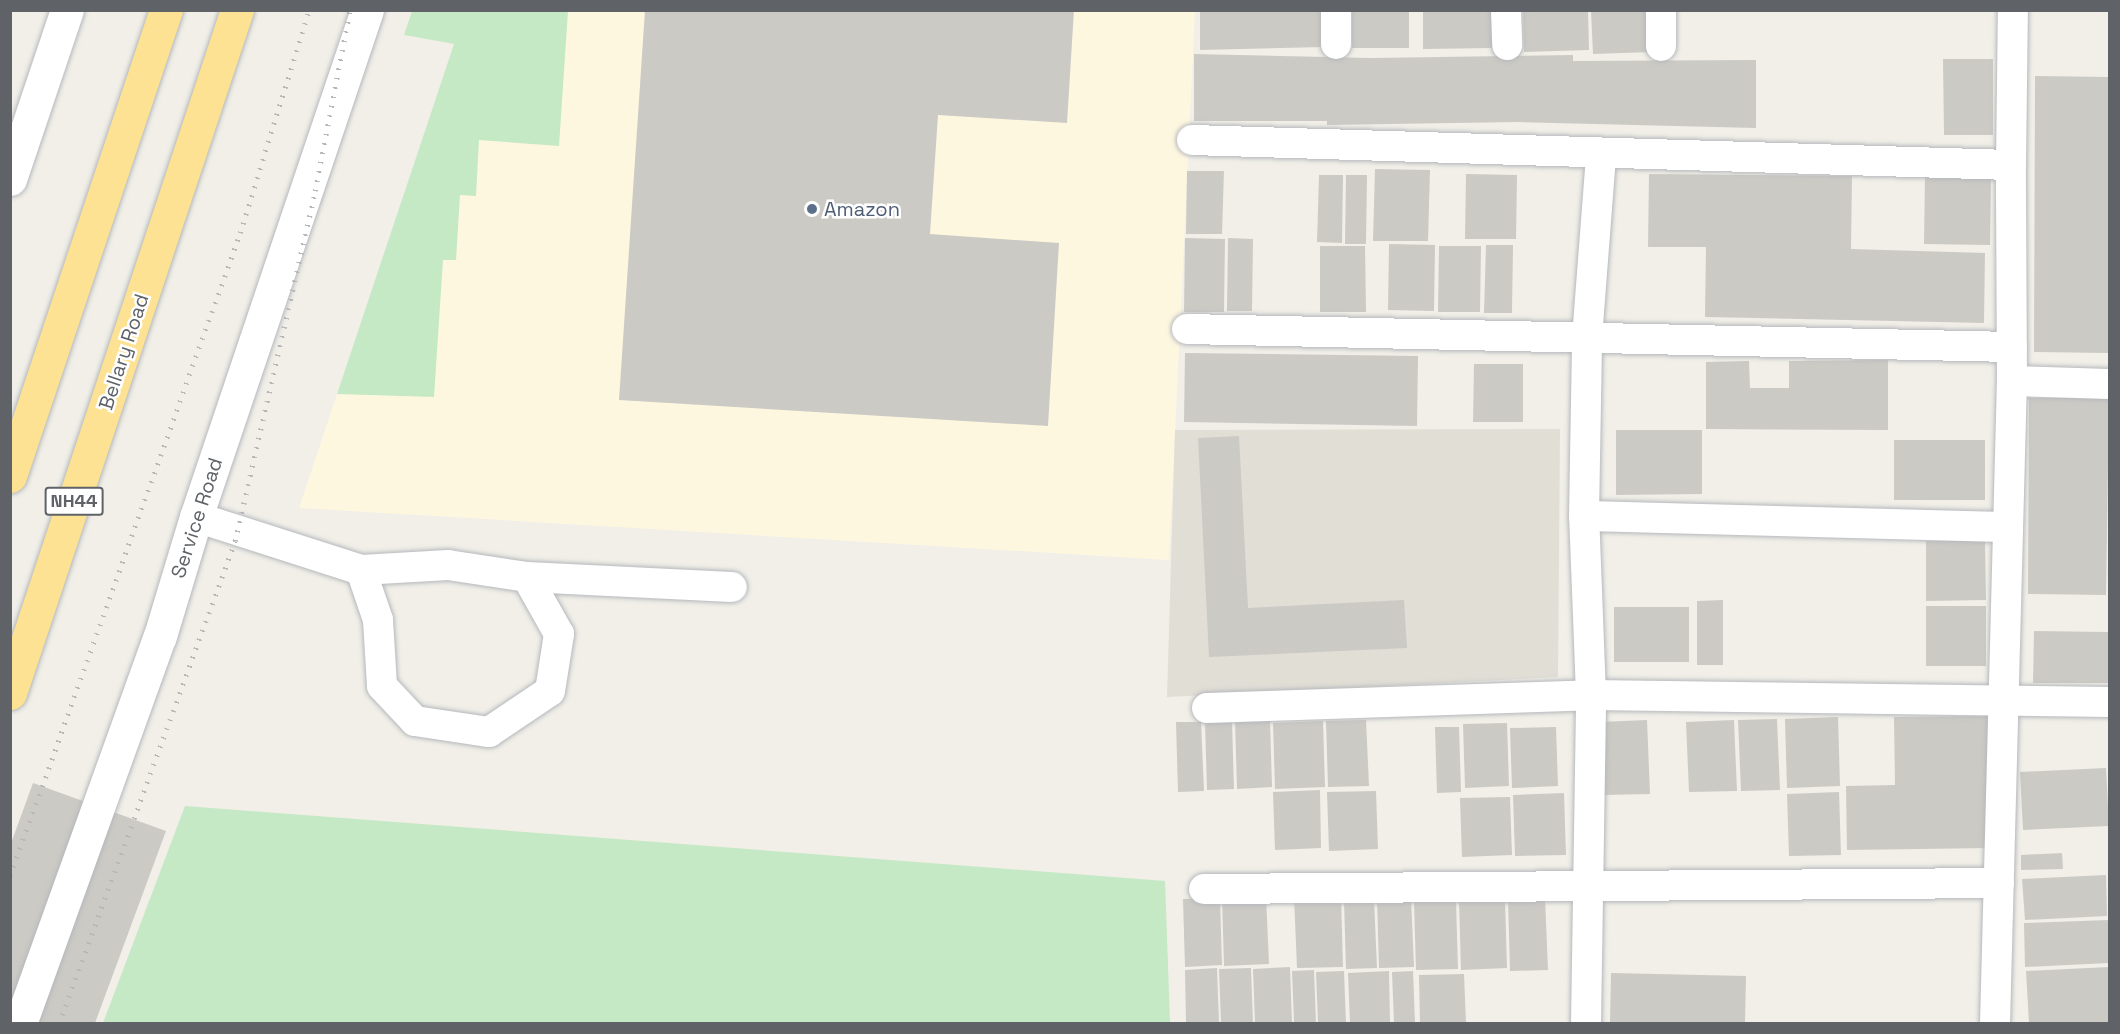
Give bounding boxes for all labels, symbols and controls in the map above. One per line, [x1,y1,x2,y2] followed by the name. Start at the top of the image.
[824,197,900,221] place label: Amazon
[805,202,819,216] marker: Amazon
[94,291,154,413] street label: Bellary Road
[166,455,228,581] street label: Service Road
[44,486,104,516] road number: NH44

